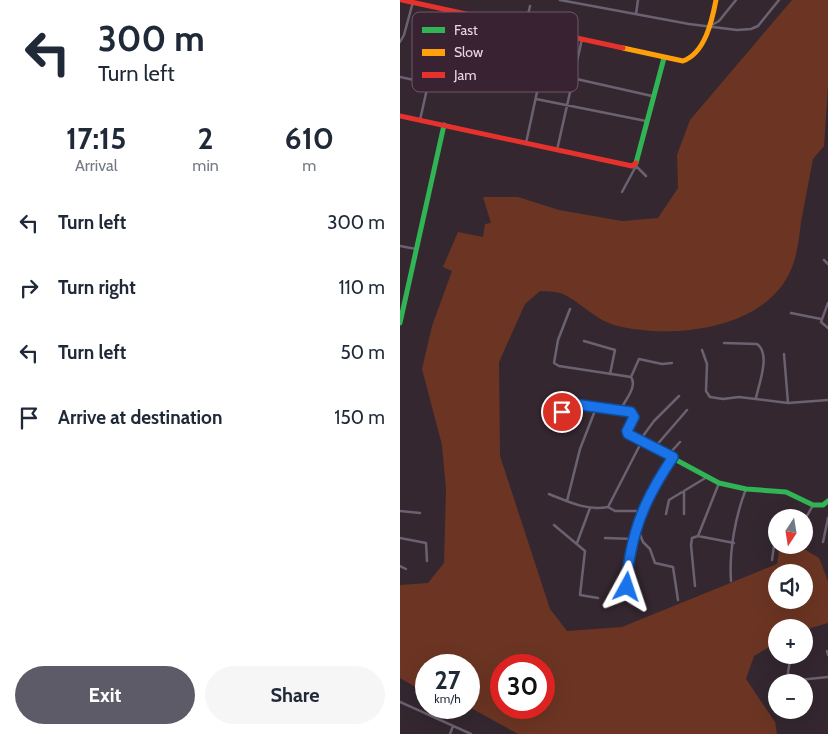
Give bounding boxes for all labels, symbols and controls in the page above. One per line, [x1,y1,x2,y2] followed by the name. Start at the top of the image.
[412,12,578,92] legend
[98,17,205,60] text: 300 m
[15,20,80,85] icon: left
[454,21,478,39] text: Fast
[454,43,483,61] text: Slow
[98,60,175,87] text: Turn left
[453,66,476,84] text: Jam
[66,120,126,157] text: 17:15
[198,120,213,157] text: 2
[285,120,334,157] text: 610
[75,156,117,175] text: Arrival
[192,156,219,175] text: min
[302,156,316,175] text: m
[15,209,43,237] icon: left
[58,211,126,234] text: Turn left
[327,211,385,234] text: 300 m
[15,274,43,302] icon: right
[58,276,136,299] text: Turn right
[338,276,385,299] text: 110 m
[15,339,43,367] icon: left
[58,341,126,364] text: Turn left
[341,341,385,364] text: 50 m
[541,391,583,433] pin
[548,398,576,426] icon: arrive
[15,404,43,432] icon: arrive
[58,406,222,429] text: Arrive at destination
[334,406,385,429] text: 150 m
[768,509,812,554] north arrow
[768,509,813,719] map controls
[600,560,652,612] position arrow
[768,564,813,609] button: sound
[768,619,813,664] button: +
[490,654,555,719] speed limit sign: 30
[435,665,460,695] text: 27
[15,666,195,724] button: Exit
[205,666,385,724] button: Share
[768,674,813,719] button: −
[434,691,461,706] text: km/h

